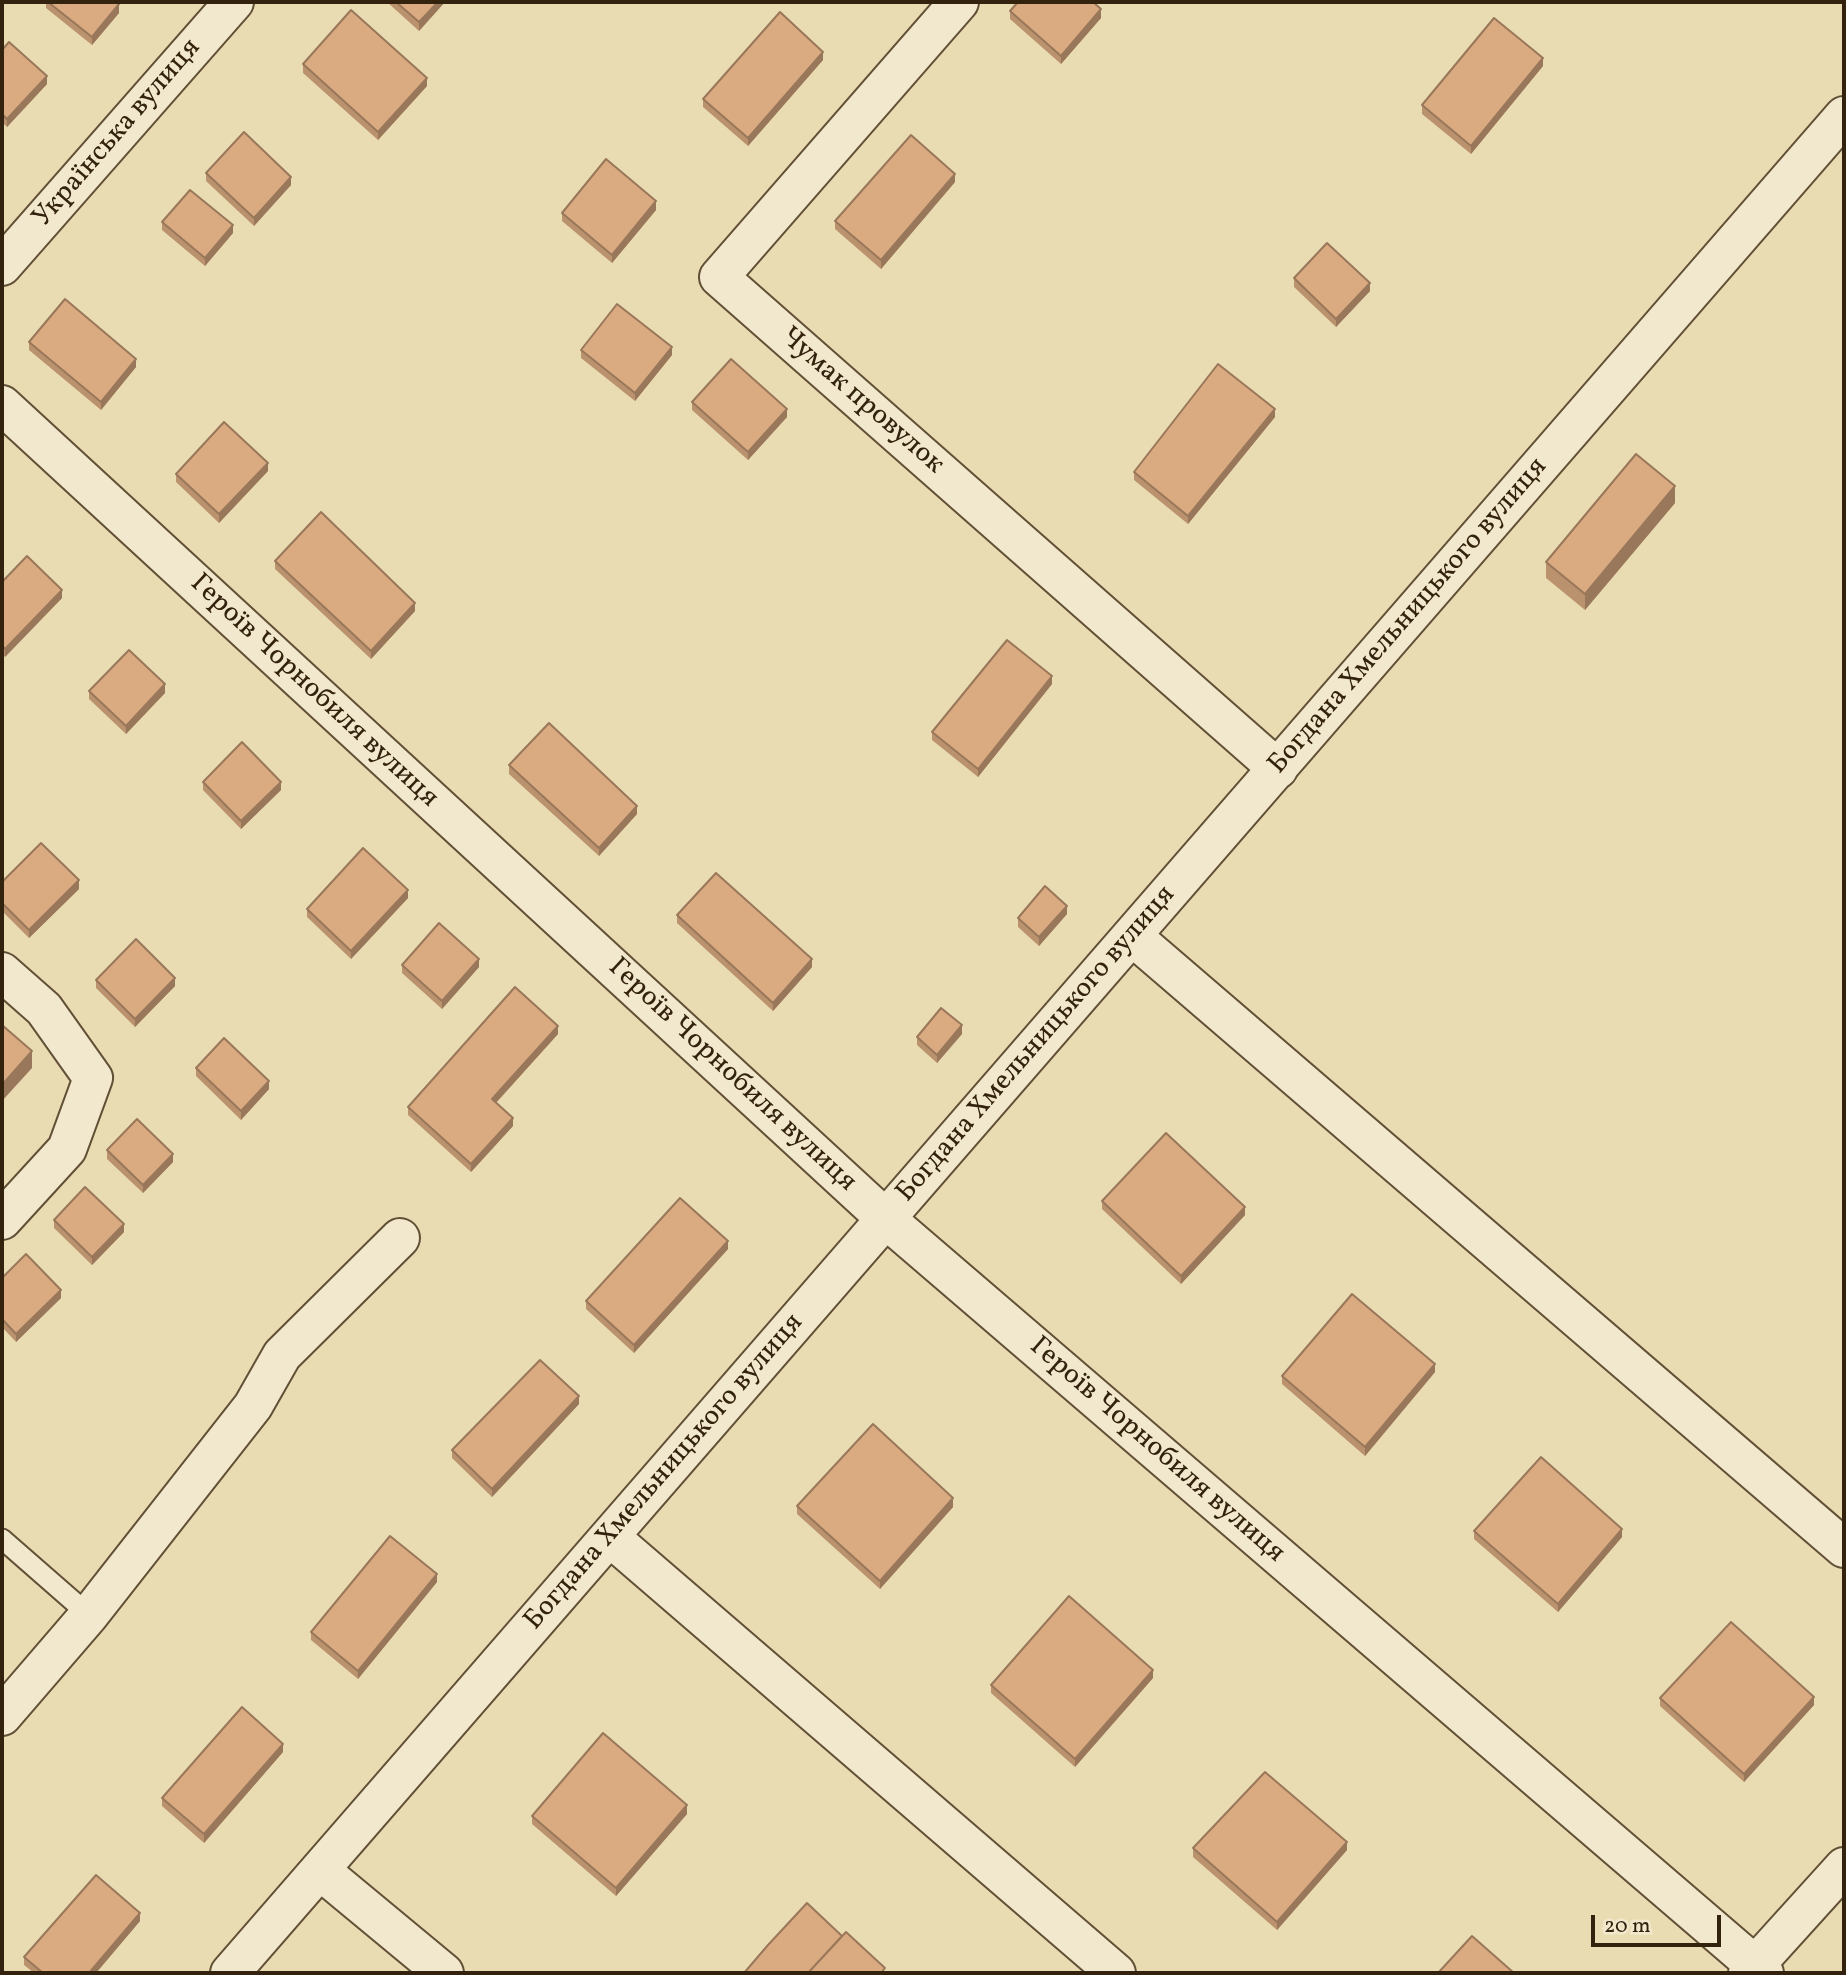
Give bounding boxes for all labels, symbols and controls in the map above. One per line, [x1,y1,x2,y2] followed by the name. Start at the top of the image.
[27,33,209,235] street label: Українська вулиця
[772,322,950,482] street label: Чумак провулок
[1262,452,1556,782] street label: Богдана Хмельницького вулиця
[182,568,444,816] street label: Героїв Чорнобиля вулиця
[890,880,1184,1210] street label: Богдана Хмельницького вулиця
[600,952,862,1200] street label: Героїв Чорнобиля вулиця
[518,1308,812,1638] street label: Богдана Хмельницького вулиця
[1021,1331,1291,1571] street label: Героїв Чорнобиля вулиця
[1594,1902,1724,1946] scale bar
[1604,1912,1650,1941] text: 20 m

